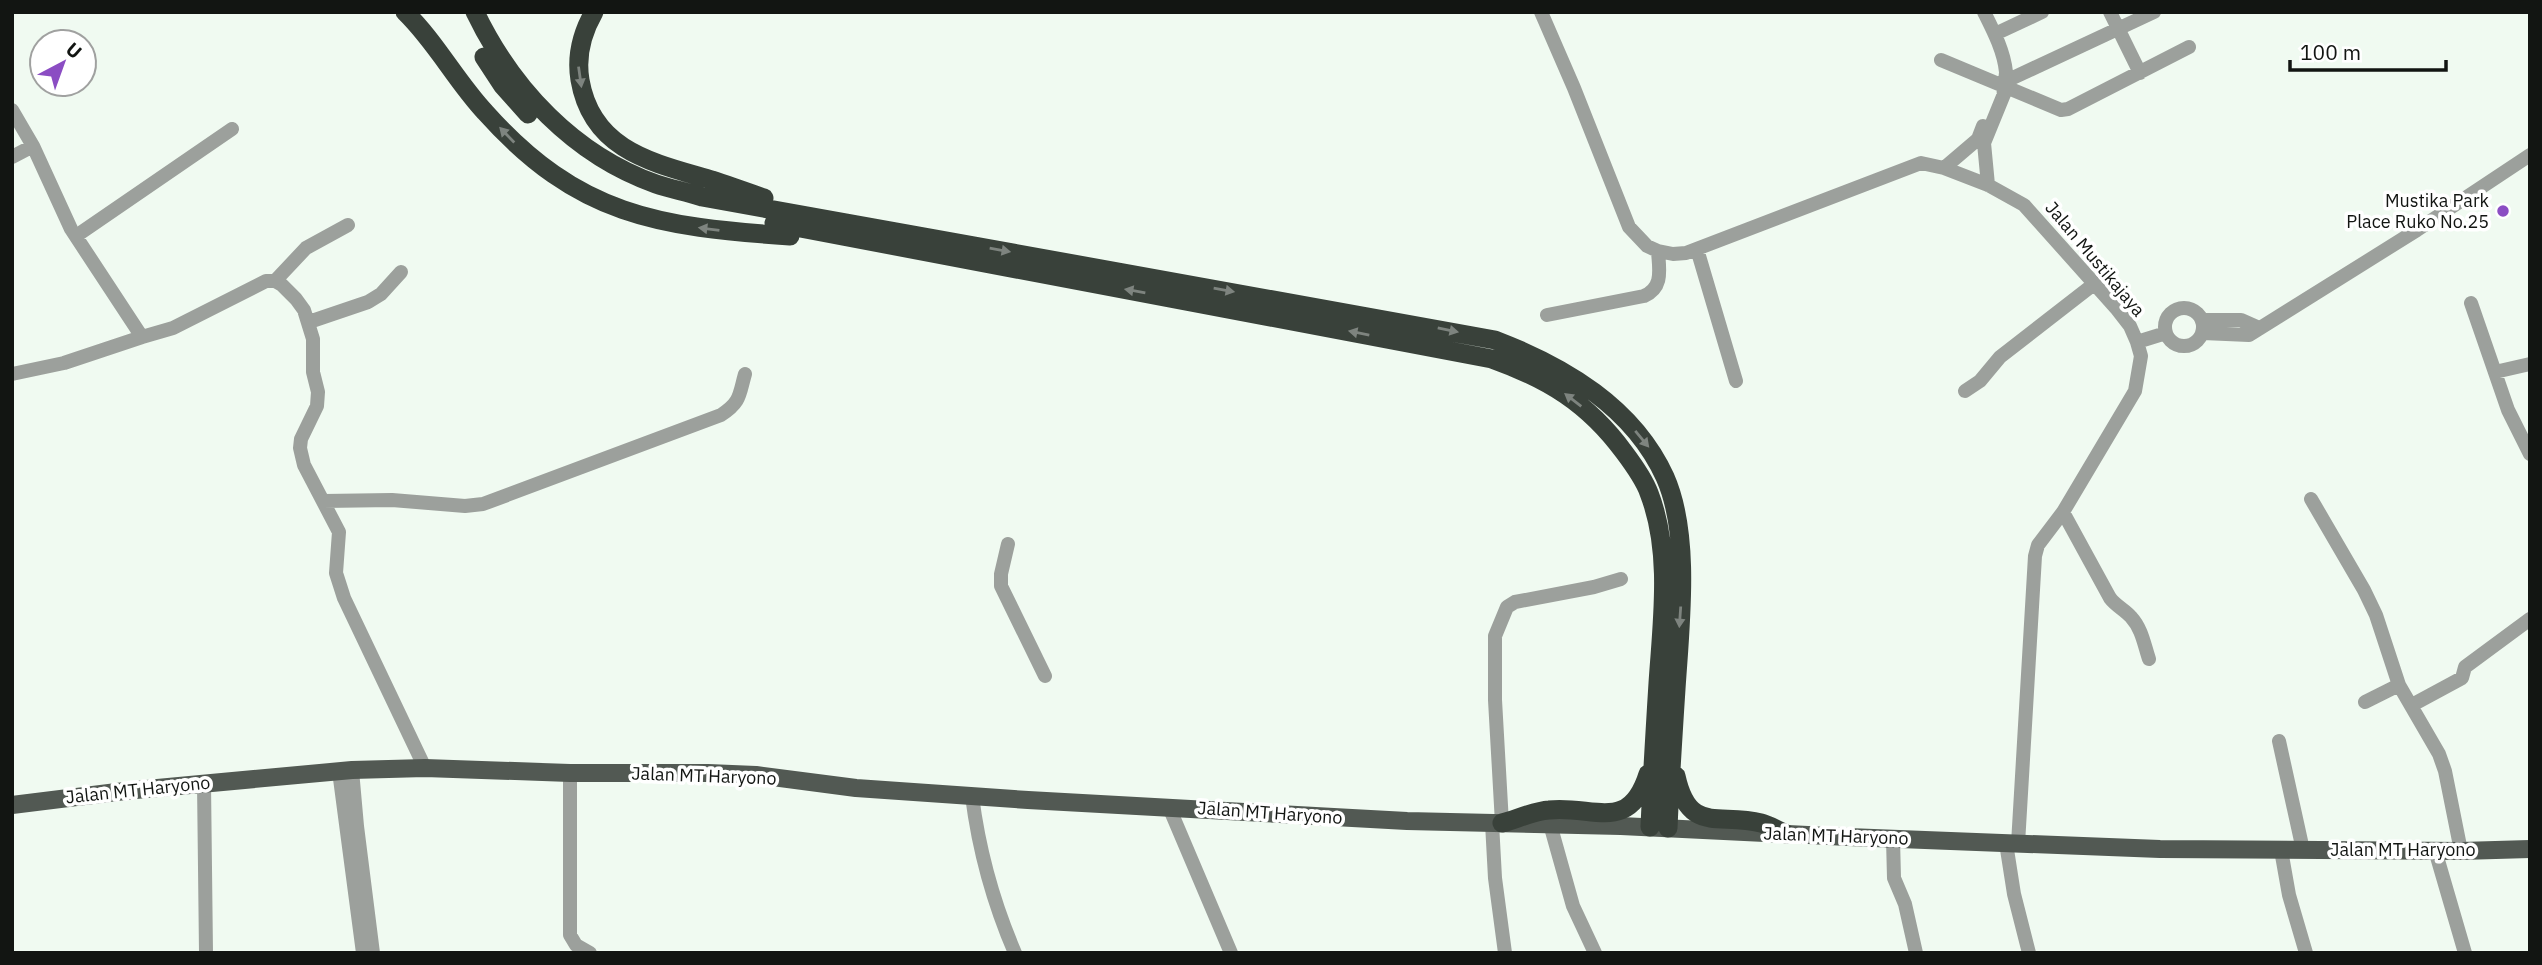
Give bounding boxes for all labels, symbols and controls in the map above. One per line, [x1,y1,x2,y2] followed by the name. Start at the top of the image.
[28,28,98,98] north arrow
[2290,28,2446,72] scale bar
[61,37,87,64] text: U
[2300,38,2361,66] text: 100 m
[574,67,585,89] one-way arrow
[498,127,515,144] one-way arrow
[2346,189,2489,233] place label: Mustika Park Place Ruko No.25
[2040,196,2151,321] street label: Jalan Mustikajaya
[2495,203,2511,219] marker: Mustika Park Place Ruko No.25
[698,224,720,235] one-way arrow
[989,245,1011,256] one-way arrow
[1124,285,1146,296] one-way arrow
[1213,285,1235,296] one-way arrow
[1437,325,1459,336] one-way arrow
[1348,327,1370,338] one-way arrow
[1565,392,1583,407] one-way arrow
[1634,430,1649,448] one-way arrow
[1675,606,1686,628] one-way arrow
[631,761,777,790] street label: Jalan MT Haryono
[64,770,211,809] street label: Jalan MT Haryono
[1197,796,1343,829] street label: Jalan MT Haryono
[1763,821,1909,850] street label: Jalan MT Haryono
[2330,838,2476,861] street label: Jalan MT Haryono

